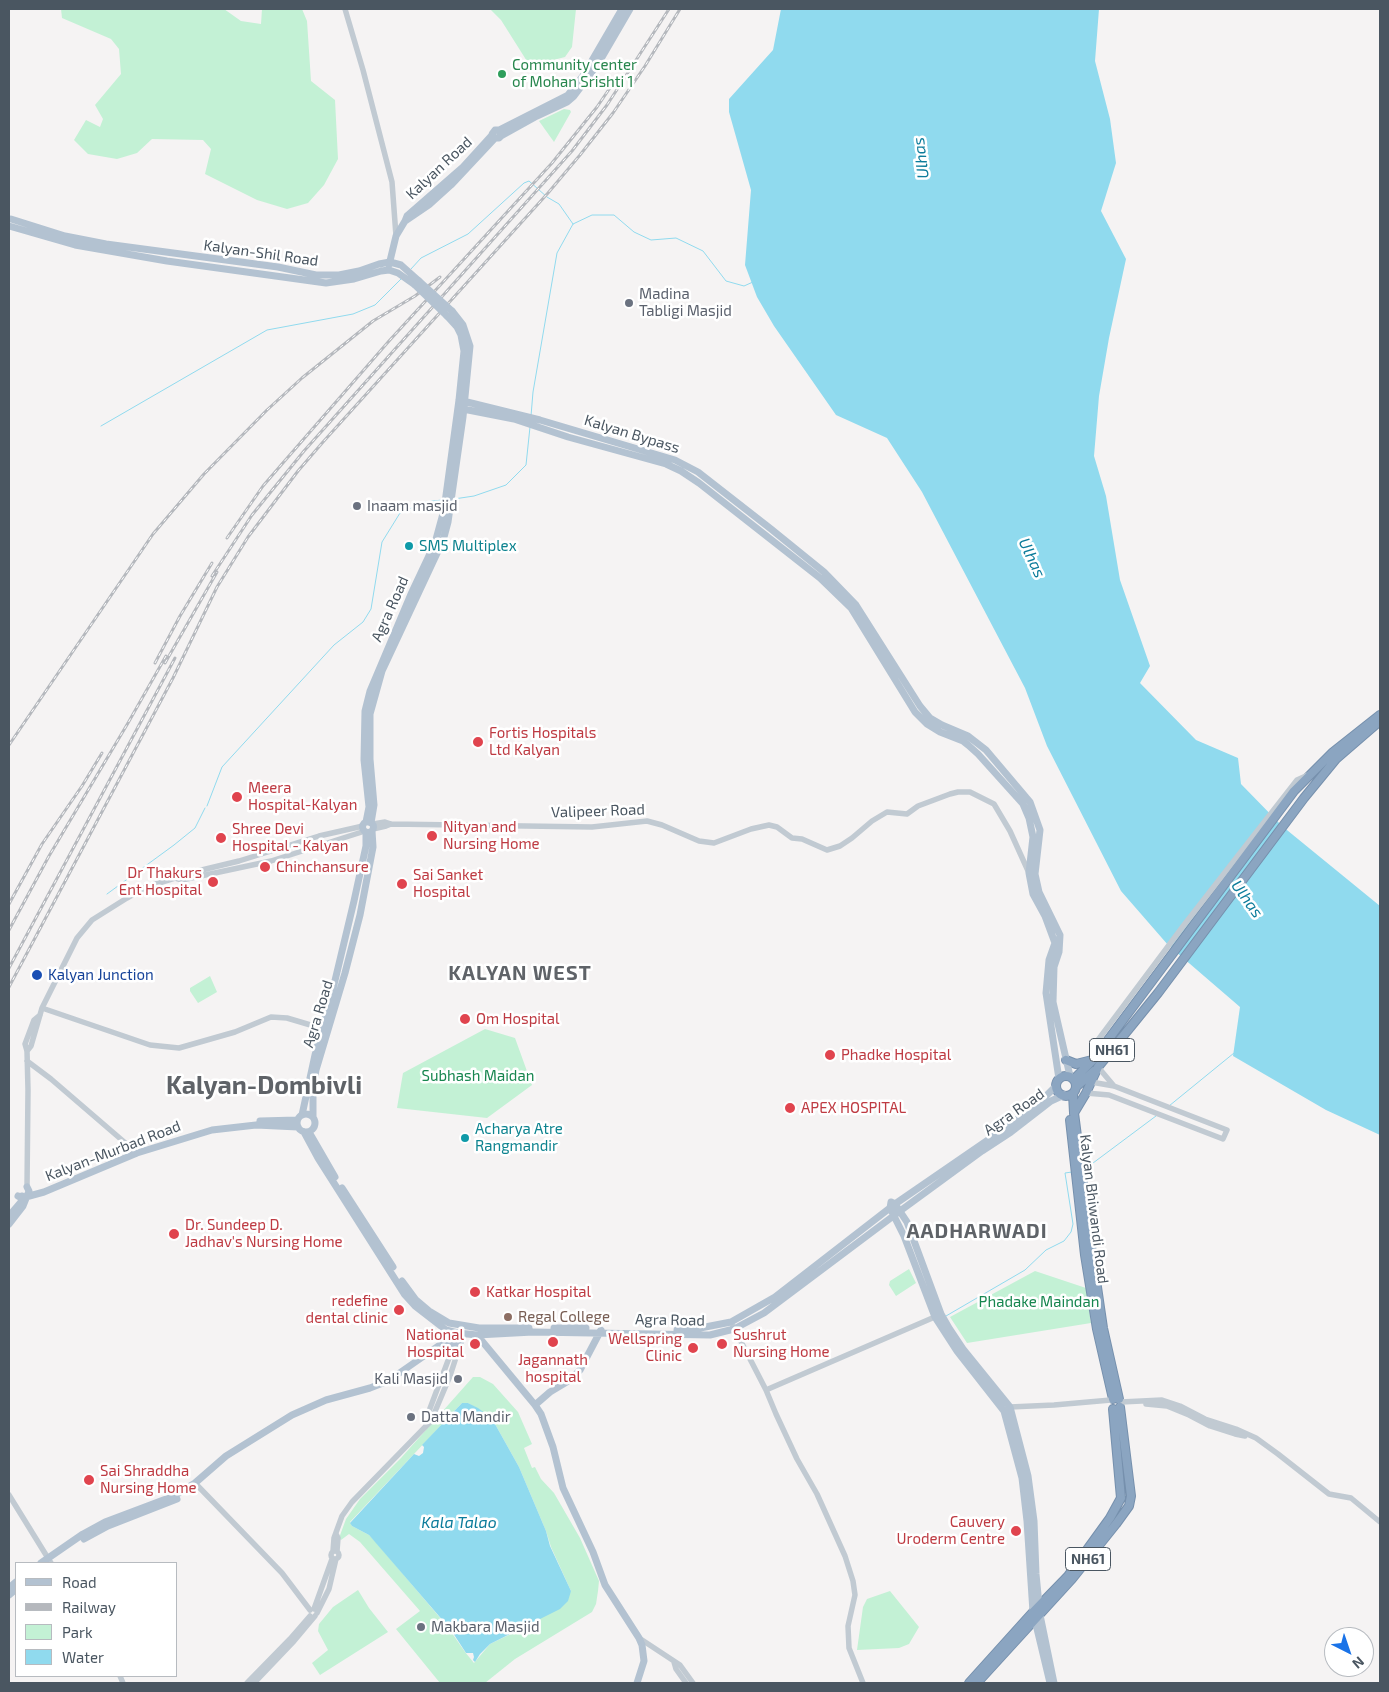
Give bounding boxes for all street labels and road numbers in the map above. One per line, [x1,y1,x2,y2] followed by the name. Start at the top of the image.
[402,133,476,203] street label: Kalyan Road
[202,236,320,270] street label: Kalyan-Shil Road
[582,411,682,457] street label: Kalyan Bypass
[368,573,412,645] street label: Agra Road
[551,800,645,822] street label: Valipeer Road
[299,978,337,1050] street label: Agra Road
[1090,1038,1134,1062] road number: NH61
[980,1085,1048,1139] street label: Agra Road
[43,1117,183,1185] street label: Kalyan-Murbad Road
[1076,1133,1112,1285] street label: Kalyan Bhiwandi Road
[635,1310,705,1330] street label: Agra Road
[1066,1548,1110,1570] road number: NH61

